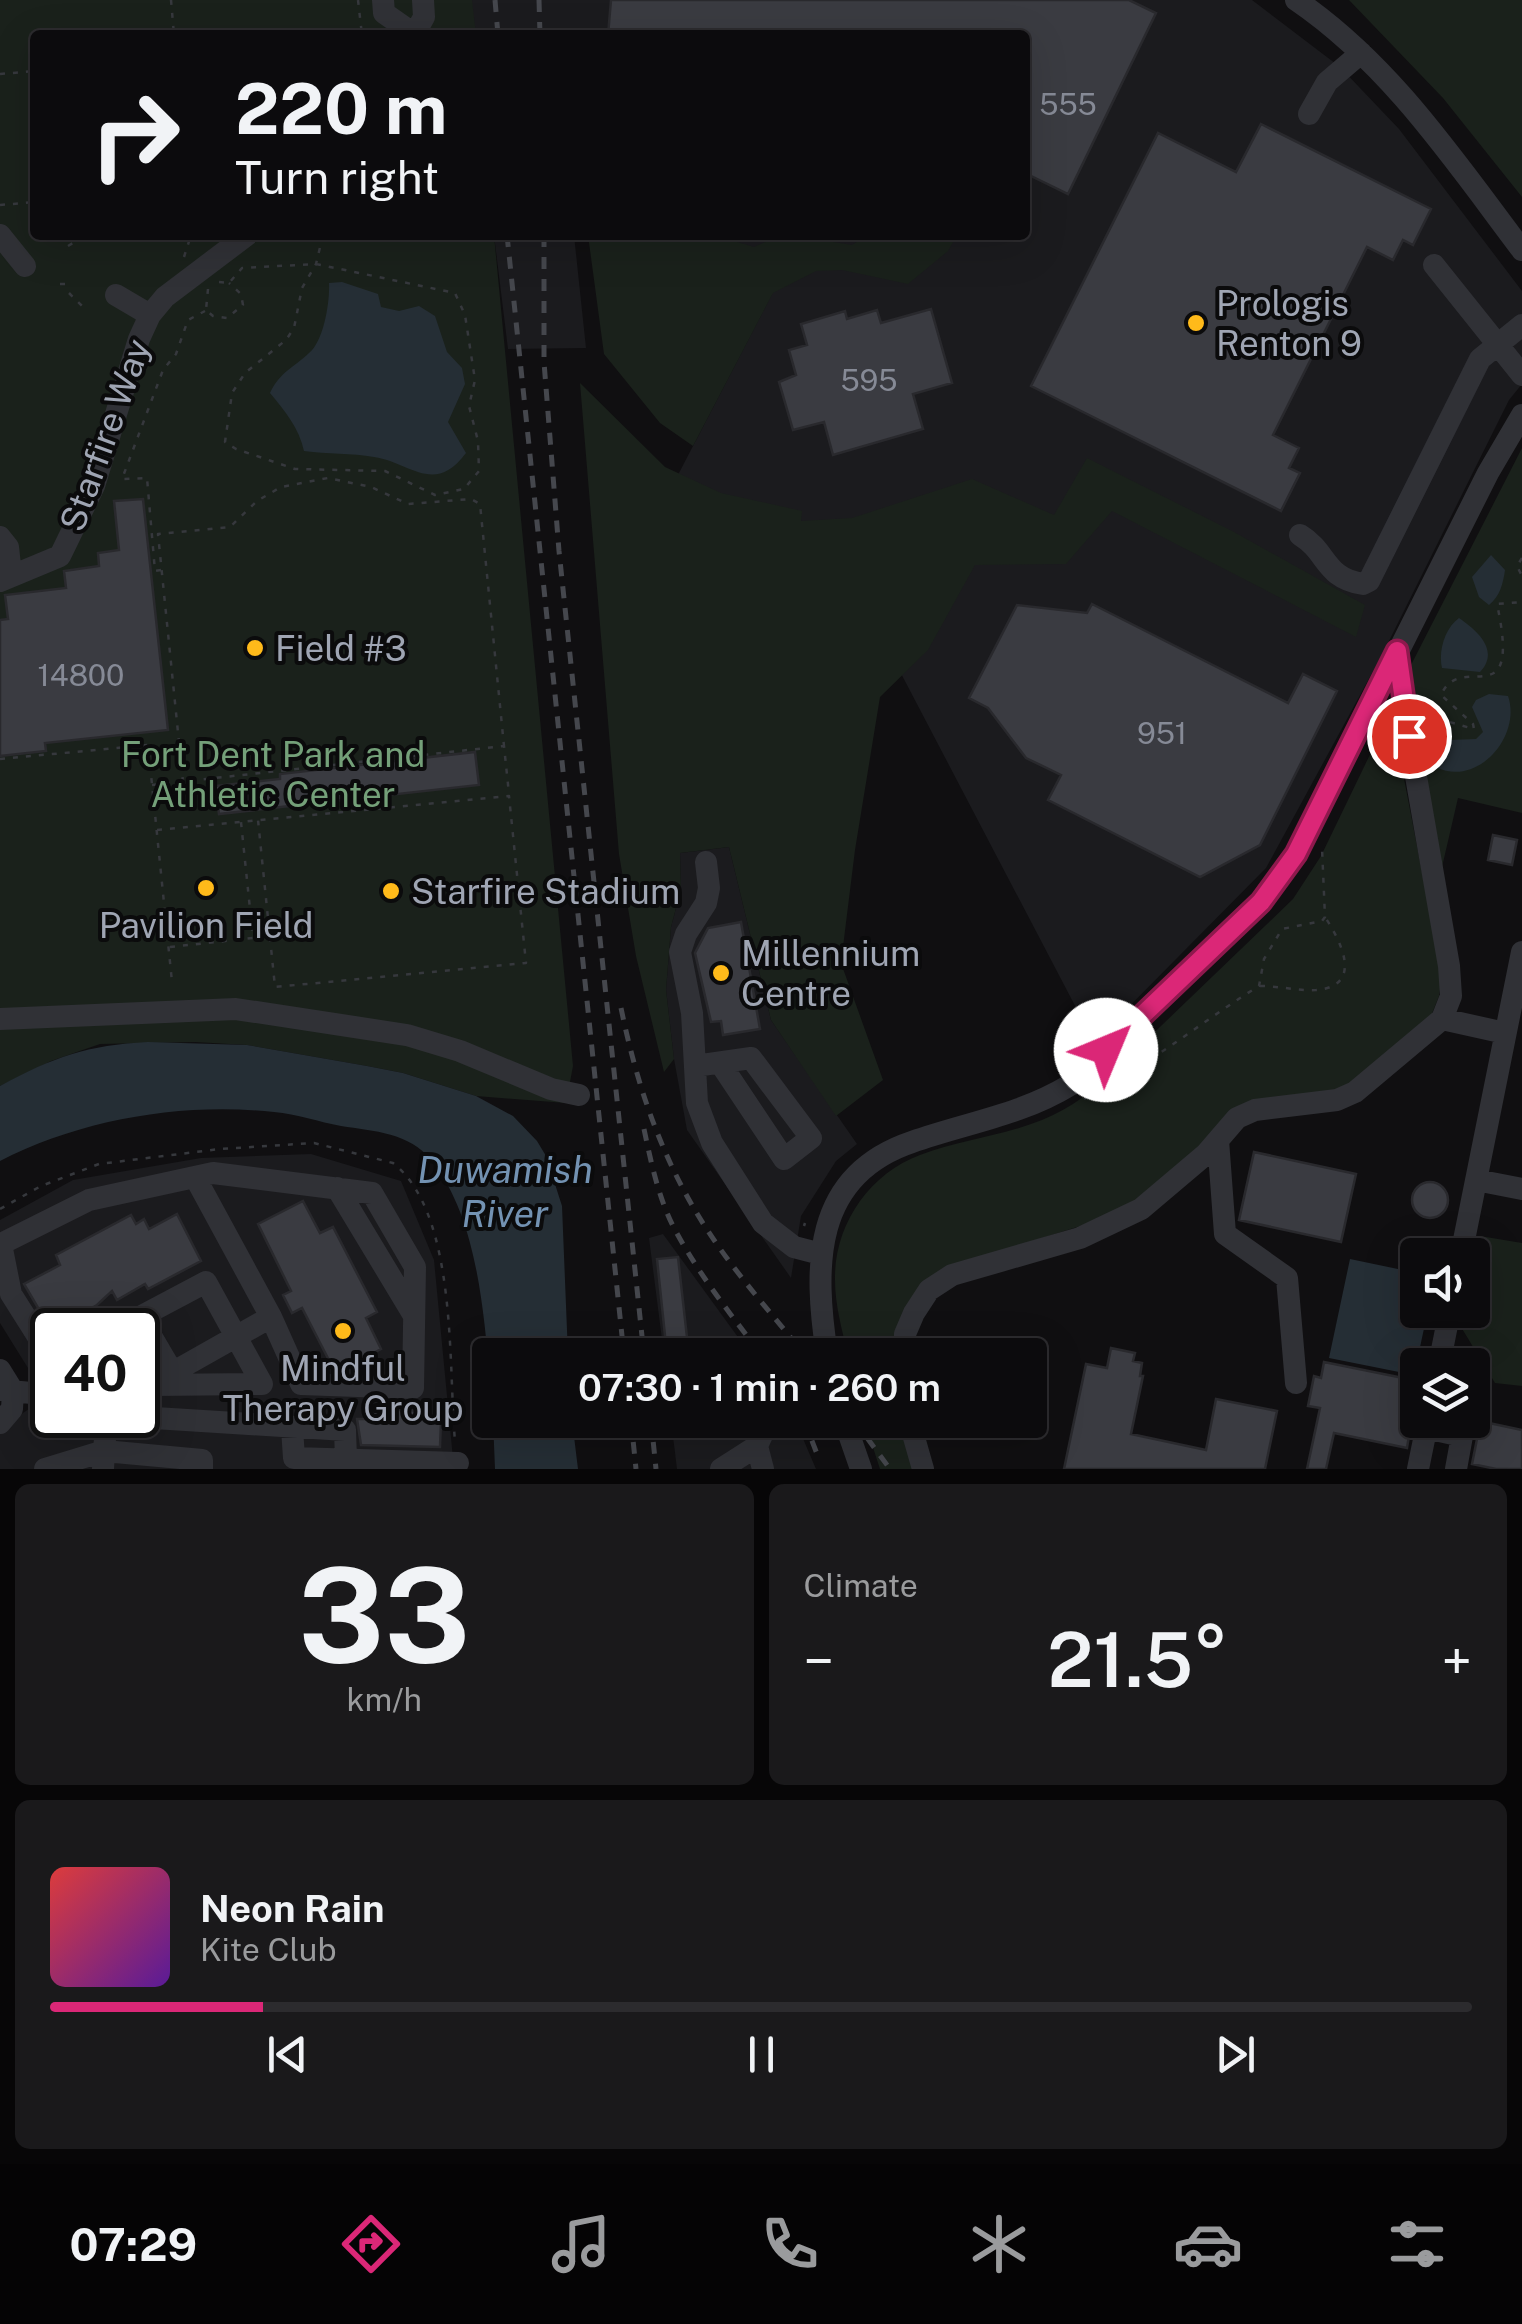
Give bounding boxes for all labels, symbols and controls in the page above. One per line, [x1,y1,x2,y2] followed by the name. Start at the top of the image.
[235,67,448,150] text: 220 m
[70,70,200,200] icon: right
[1039,86,1097,122] house number: 555
[235,151,439,204] text: Turn right
[1216,283,1362,364] place label: Prologis Renton 9
[1185,312,1207,334] marker: Prologis Renton 9
[51,333,159,537] street label: Starfire Way
[840,362,898,398] house number: 595
[275,628,407,669] place label: Field #3
[244,637,266,659] marker: Field #3
[38,657,124,693] house number: 14800
[1367,694,1452,779] pin
[1382,709,1437,764] icon: arrive
[1137,715,1187,751] house number: 951
[121,734,425,815] park label: Fort Dent Park and Athletic Center
[411,871,680,912] place label: Starfire Stadium
[195,877,217,899] marker: Pavilion Field
[380,880,402,902] marker: Starfire Stadium
[99,905,313,946] place label: Pavilion Field
[741,933,920,1014] place label: Millennium Centre
[710,962,732,984] marker: Millennium Centre
[1054,998,1158,1102] position arrow
[417,1147,593,1236] water label: Duwamish River
[1400,1238,1490,1438] map controls
[1400,1238,1490,1328] button: sound
[30,1308,160,1438] speed limit sign: 40
[332,1320,354,1342] marker: Mindful Therapy Group
[222,1348,464,1429] place label: Mindful Therapy Group
[1400,1348,1490,1438] button: layers
[578,1365,941,1410] text: 07:30 · 1 min · 260 m
[298,1540,471,1692] text: 33
[804,1567,918,1604] text: Climate
[1047,1616,1228,1704] text: 21.5°
[804,1629,834,1693] text: −
[1441,1629,1472,1693] text: +
[347,1681,422,1718] text: km/h
[200,1886,384,1931] text: Neon Rain
[200,1931,337,1968] text: Kite Club
[260,2027,315,2082] icon: previous
[734,2027,789,2082] icon: pause
[1208,2027,1263,2082] icon: next
[336,2209,406,2279] icon: directions
[546,2209,616,2279] icon: music
[755,2209,825,2279] icon: phone
[964,2209,1034,2279] icon: climate
[1173,2209,1243,2279] icon: car
[1382,2209,1452,2279] icon: filters
[70,2218,197,2271] text: 07:29

